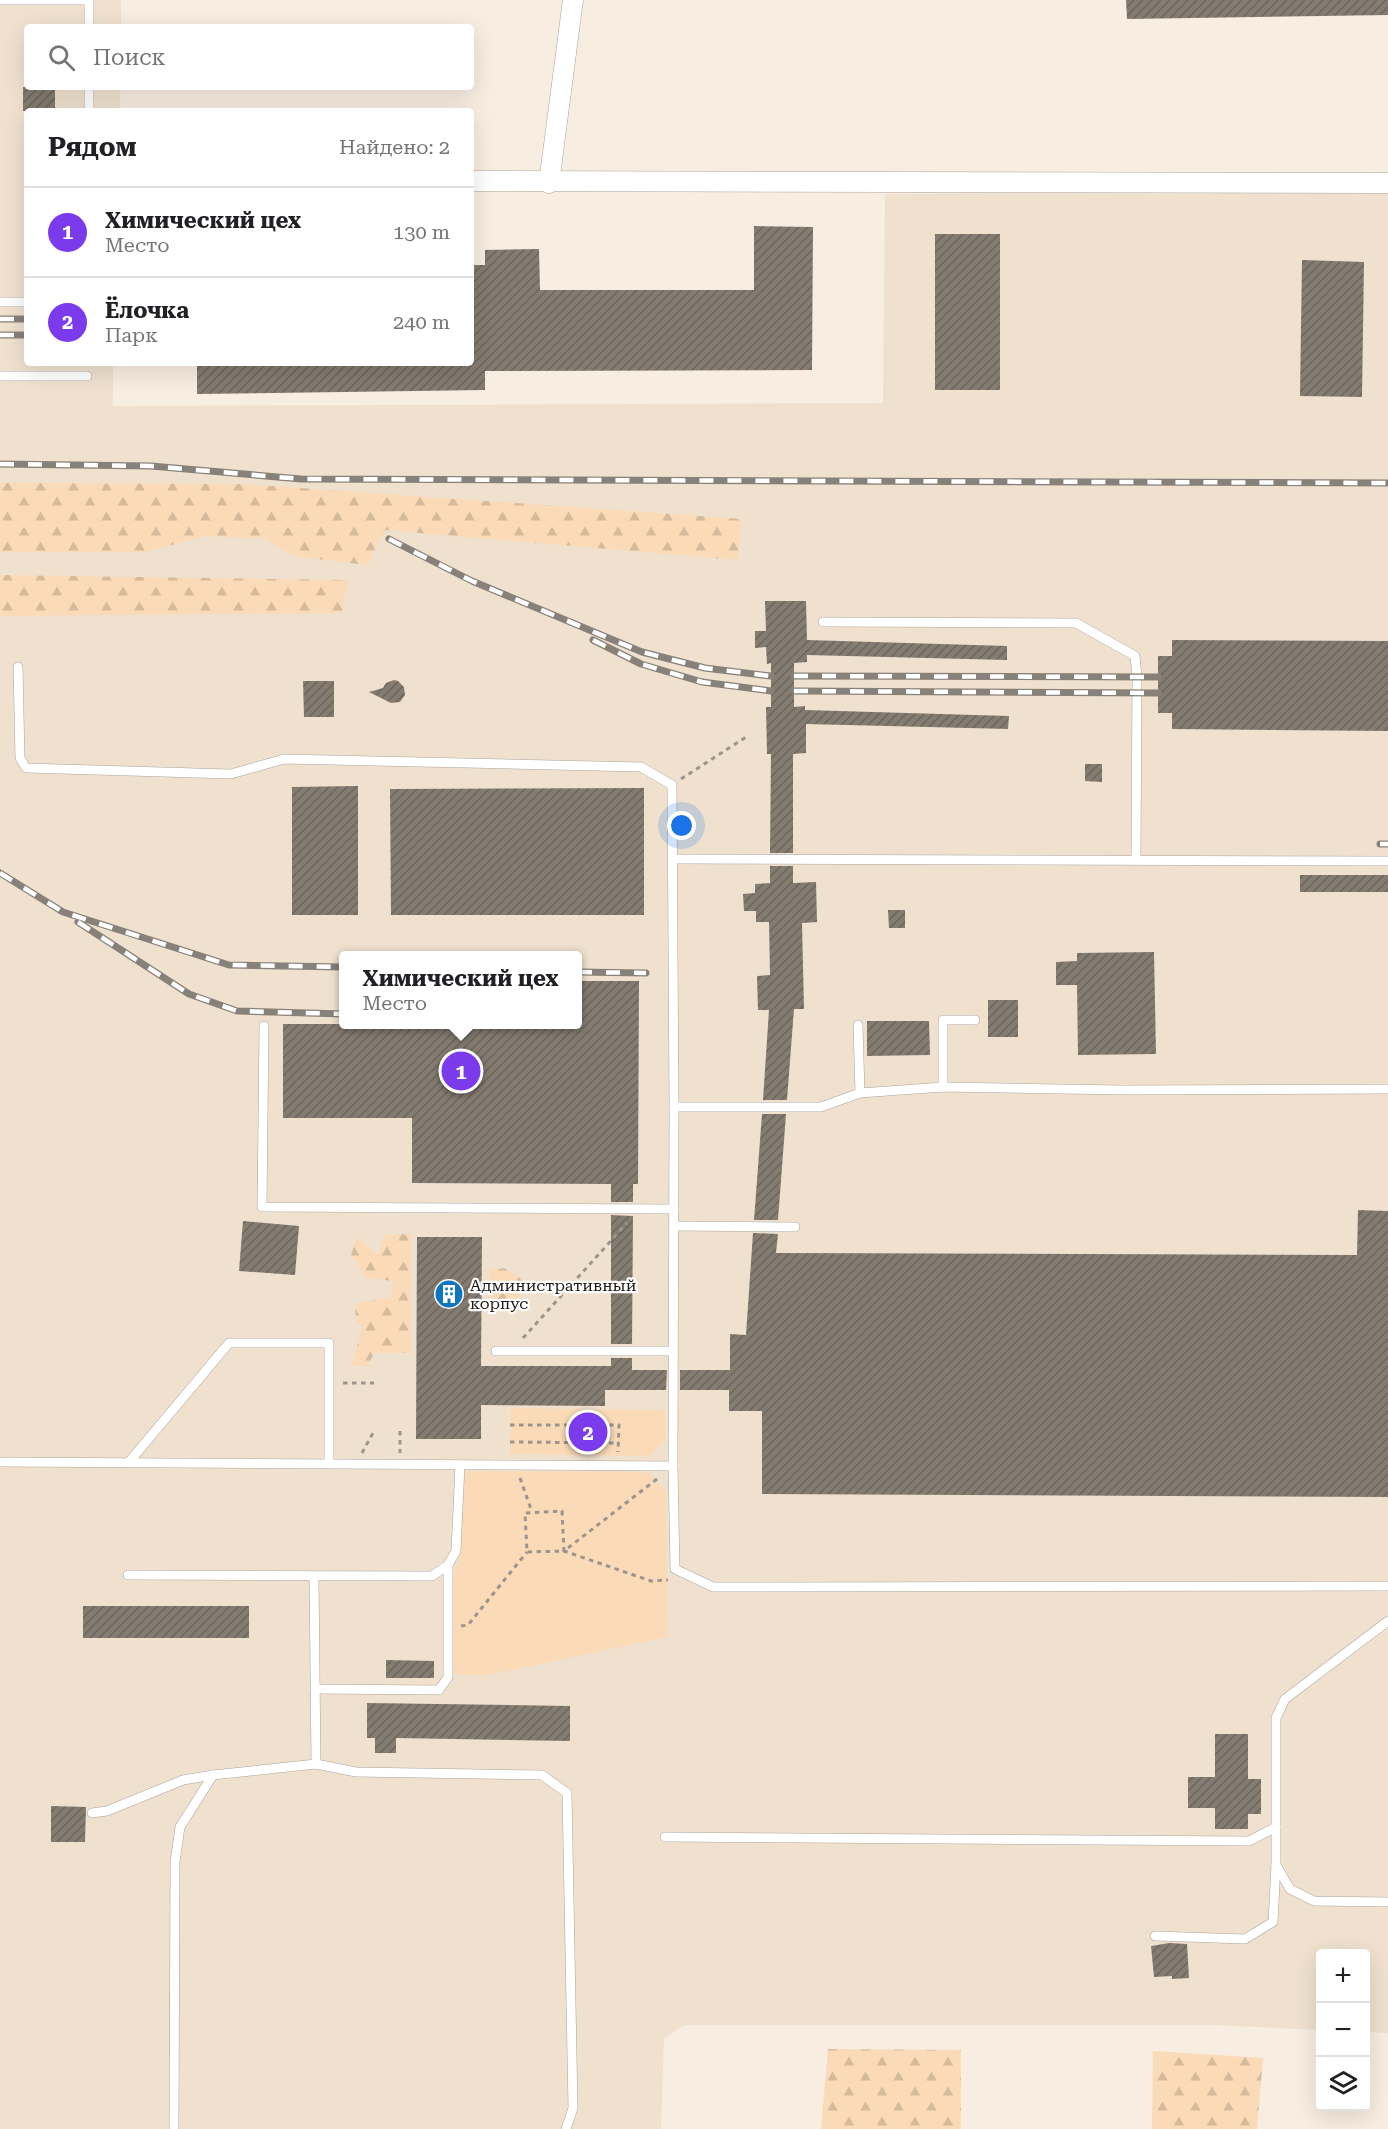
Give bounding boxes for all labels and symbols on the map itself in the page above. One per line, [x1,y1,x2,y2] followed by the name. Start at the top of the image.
[667,811,696,840] your location
[442,1048,480,1094] pin: 1
[470,1276,637,1313] place label: Административный корпус
[433,1278,465,1310] building icon: Административный корпус
[568,1410,608,1454] pin: 2

